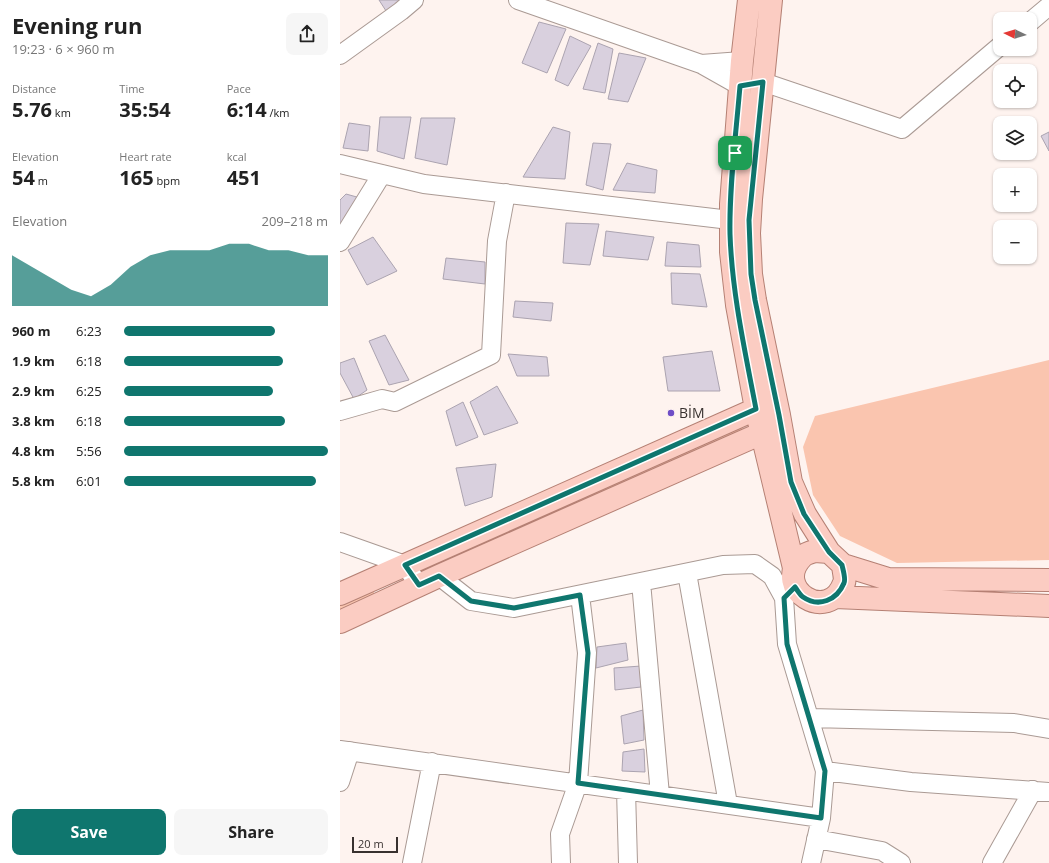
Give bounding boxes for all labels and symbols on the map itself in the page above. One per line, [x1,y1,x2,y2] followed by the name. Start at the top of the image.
[993,12,1037,56] north arrow
[718,136,752,170] pin
[679,403,705,422] place label: BİM
[666,408,676,418] marker: BİM
[352,835,398,854] scale bar

